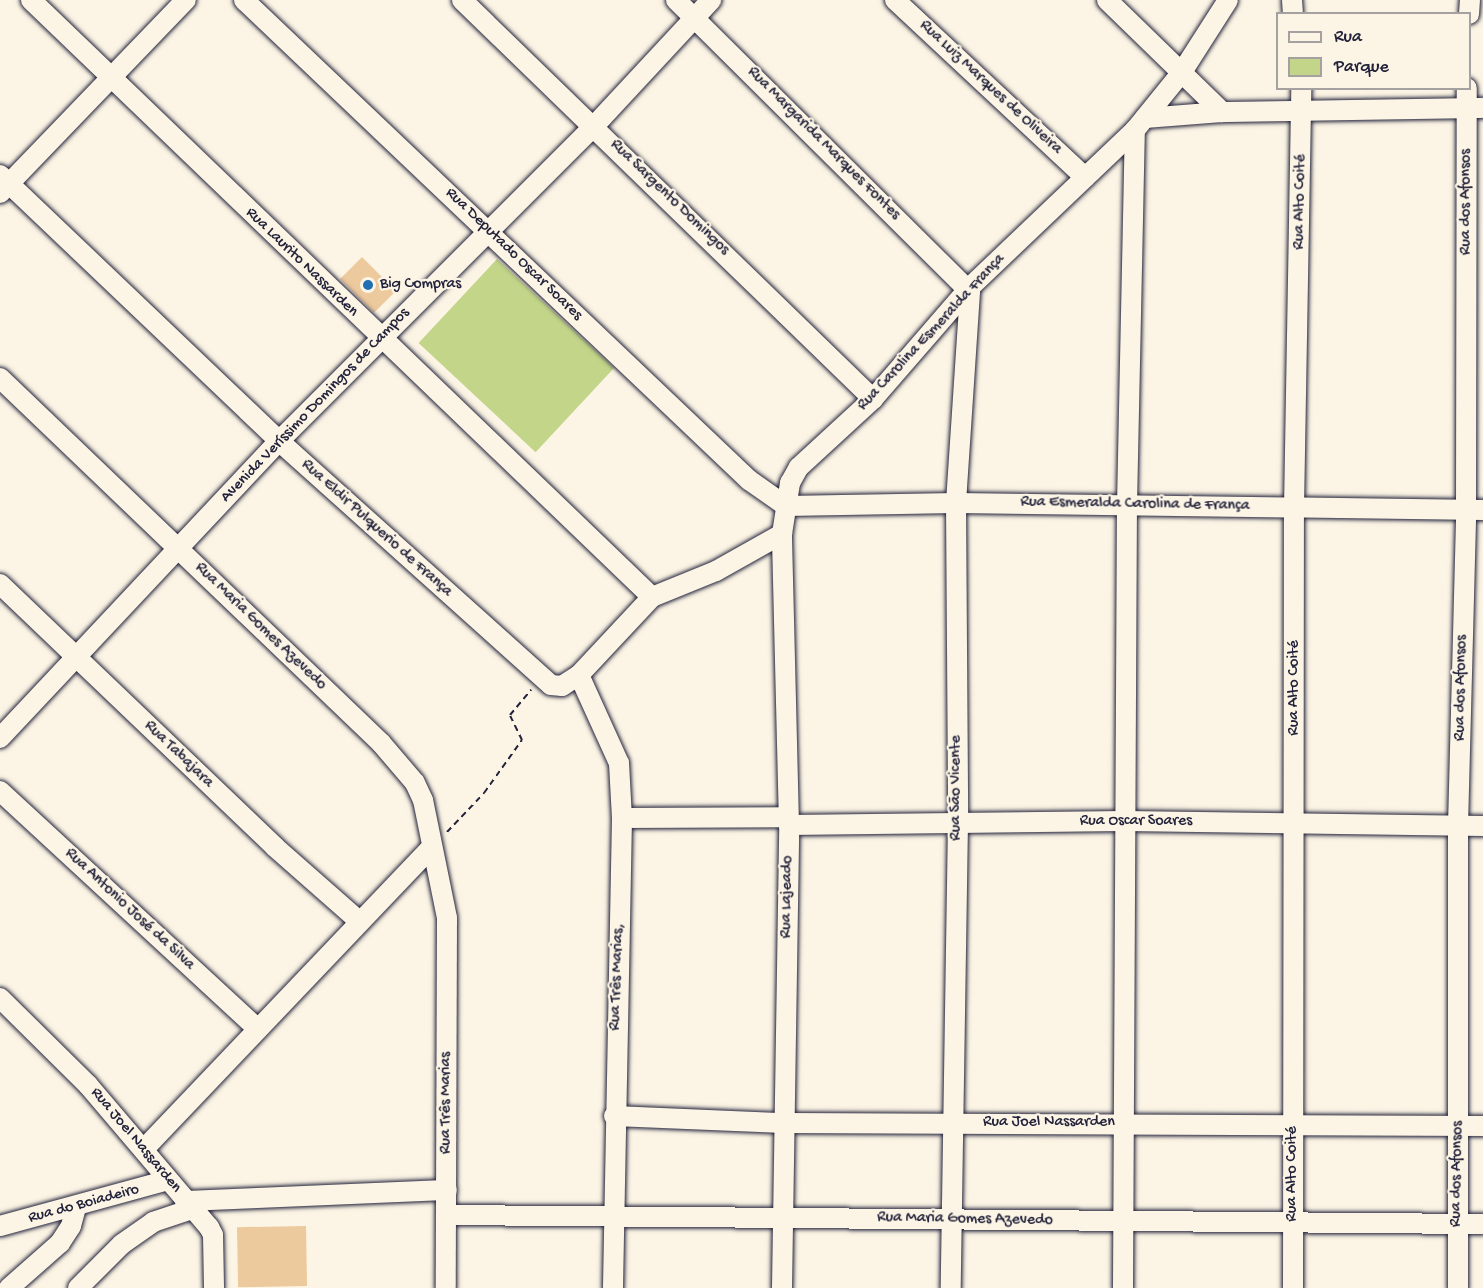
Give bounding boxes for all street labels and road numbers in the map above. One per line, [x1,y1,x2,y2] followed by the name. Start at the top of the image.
[915,17,1065,159] street label: Rua Luiz Marques de Oliveira
[742,63,904,225] street label: Rua Margarida Marques Fontes
[605,136,733,260] street label: Rua Sargento Domingos
[1457,149,1477,255] street label: Rua dos Afonsos
[1291,154,1311,250] street label: Rua Alto Coité
[440,184,586,326] street label: Rua Deputado Oscar Soares
[241,204,361,322] street label: Rua Laurito Nassarden
[854,251,1010,415] street label: Rua Carolina Esmeralda França
[218,305,414,507] street label: Avenida Veríssimo Domingos de Campos
[296,456,456,602] street label: Rua Eldir Pulquerio de França
[1020,493,1250,517] street label: Rua Esmeralda Carolina de França
[190,559,330,695] street label: Rua Maria Gomes Azevedo
[1451,635,1473,741] street label: Rua dos Afonsos
[1285,640,1305,736] street label: Rua Alto Coité
[139,717,217,793] street label: Rua Tabajara
[947,735,967,841] street label: Rua São Vicente
[1080,812,1192,832] street label: Rua Oscar Soares
[60,845,198,975] street label: Rua Antonio José da Silva
[778,855,798,939] street label: Rua Lajeado
[607,923,629,1031] street label: Rua Três Marias,
[437,1052,457,1154] street label: Rua Três Marias
[85,1084,185,1198] street label: Rua Joel Nassarden
[983,1113,1115,1133] street label: Rua Joel Nassarden
[1447,1121,1469,1227] street label: Rua dos Afonsos
[1283,1126,1303,1222] street label: Rua Alto Coité
[26,1181,142,1229] street label: Rua do Boiadeiro
[877,1209,1053,1231] street label: Rua Maria Gomes Azevedo

